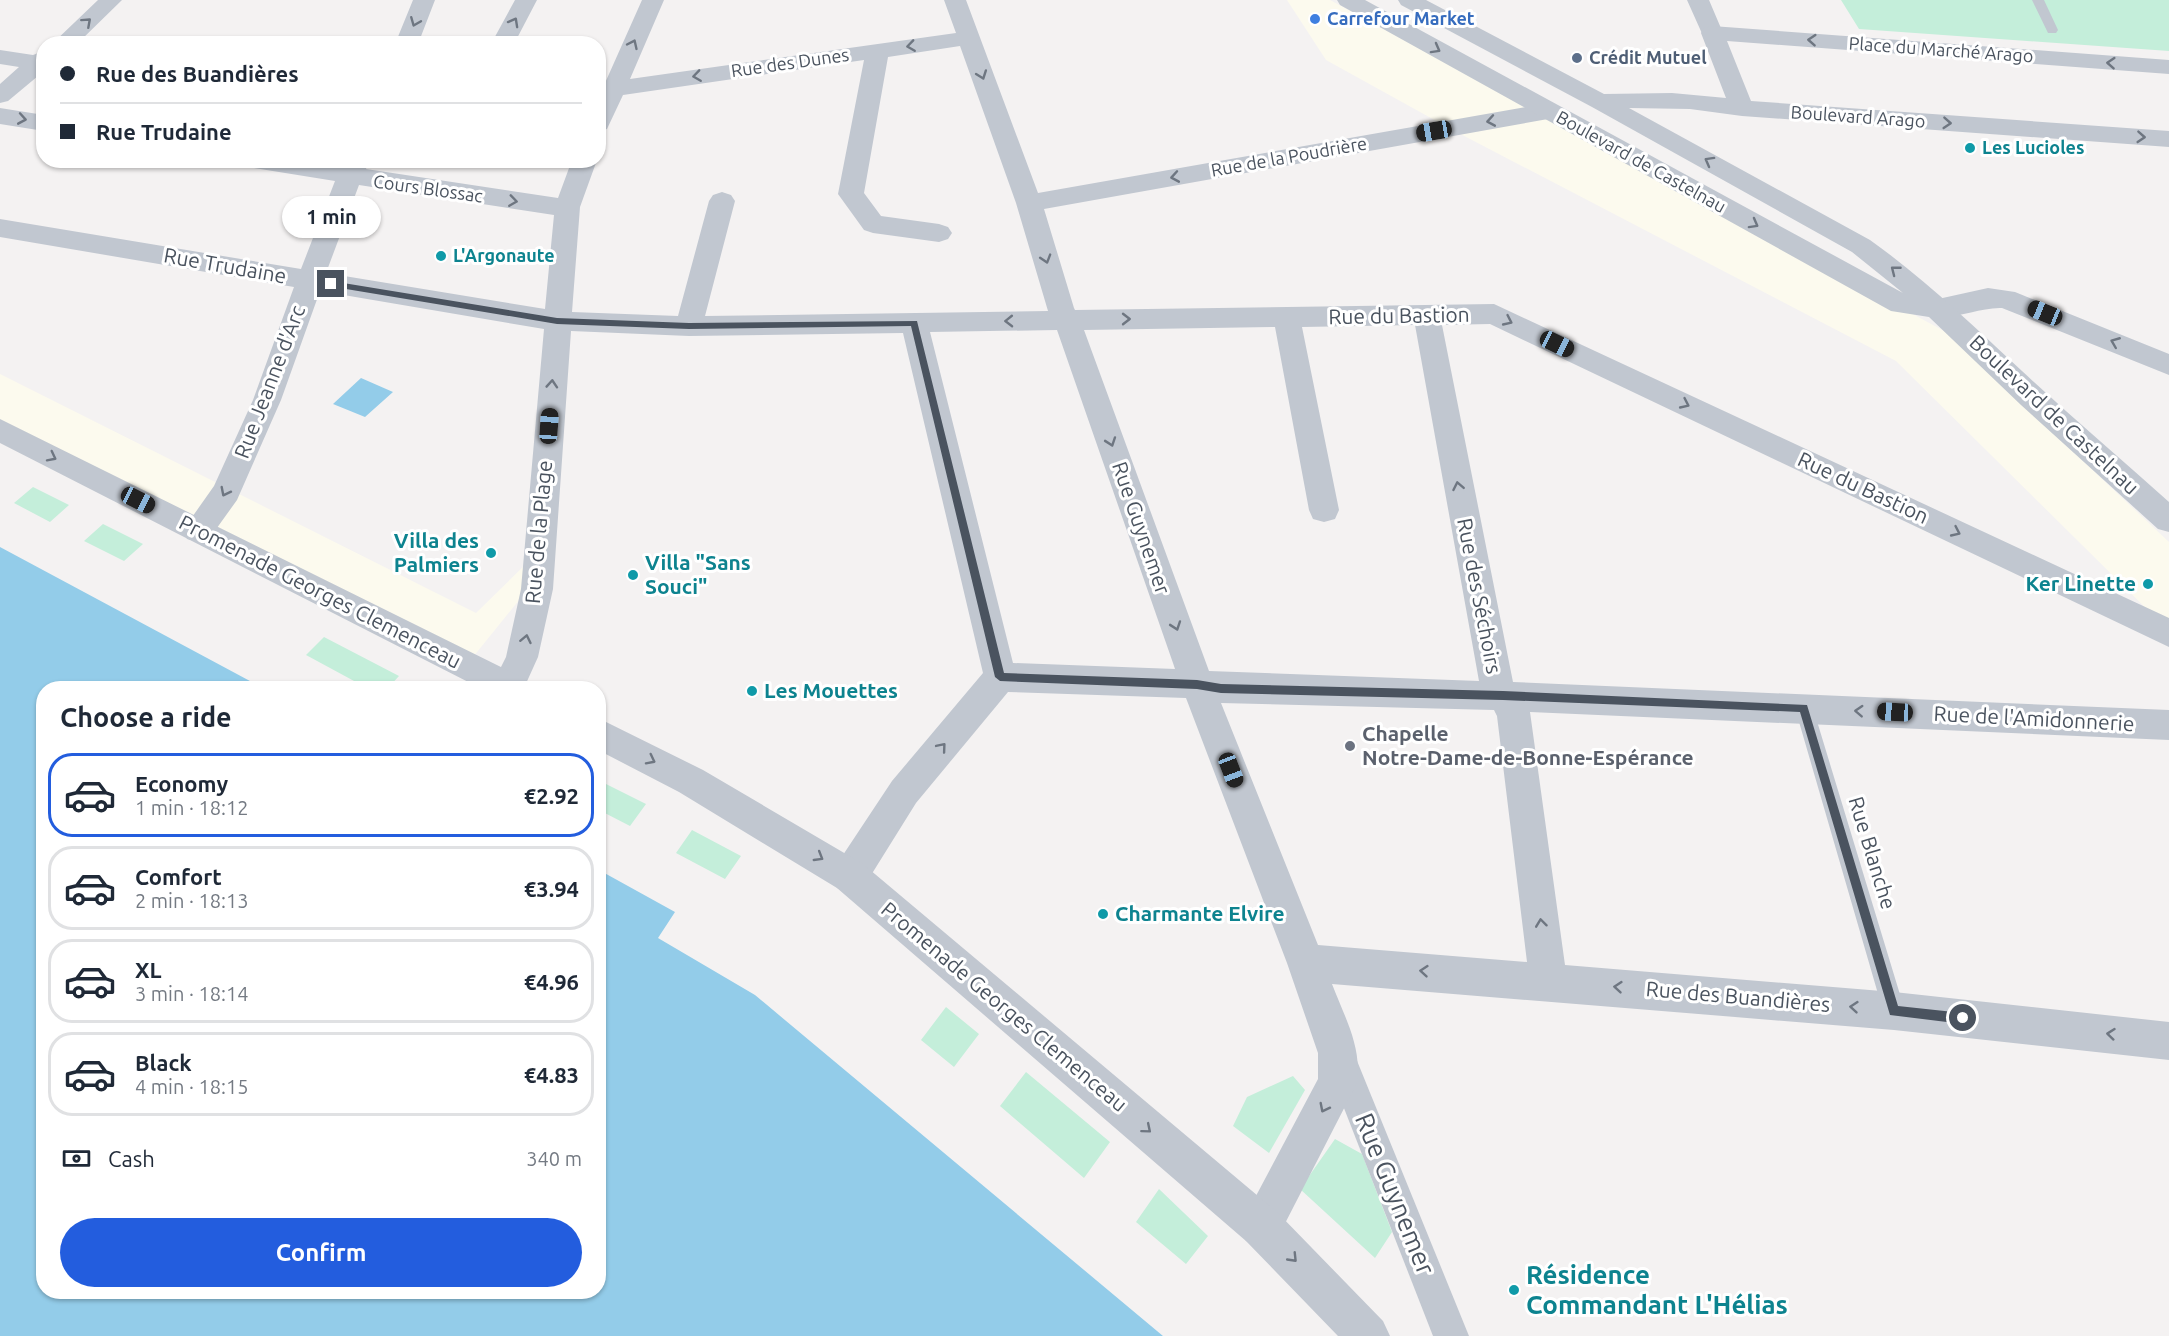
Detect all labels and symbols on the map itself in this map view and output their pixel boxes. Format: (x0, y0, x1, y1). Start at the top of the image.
place label: Carrefour Market (1327, 8, 1475, 28)
marker: Carrefour Market (1308, 12, 1322, 26)
one-way arrow (410, 15, 422, 26)
one-way arrow (80, 18, 91, 29)
one-way arrow (507, 18, 518, 28)
street label: Place du Marché Arago (1848, 33, 2034, 65)
one-way arrow (1807, 34, 1816, 47)
one-way arrow (625, 40, 637, 51)
one-way arrow (906, 40, 915, 52)
one-way arrow (1430, 42, 1441, 53)
street label: Rue des Dunes (730, 44, 850, 80)
place label: Crédit Mutuel (1589, 47, 1707, 67)
marker: Crédit Mutuel (1570, 51, 1584, 65)
one-way arrow (2106, 57, 2115, 70)
one-way arrow (975, 69, 987, 80)
one-way arrow (692, 70, 702, 82)
street label: Boulevard Arago (1790, 101, 1926, 131)
street label: Boulevard de Castelnau (1553, 106, 1730, 216)
one-way arrow (17, 113, 26, 125)
one-way arrow (1486, 114, 1496, 127)
one-way arrow (1942, 116, 1951, 129)
car (1415, 119, 1453, 143)
one-way arrow (2137, 130, 2146, 143)
street label: Rue de la Poudrière (1209, 132, 1368, 180)
place label: Les Lucioles (1982, 137, 2084, 157)
marker: Les Lucioles (1963, 141, 1977, 155)
one-way arrow (1704, 157, 1715, 168)
street label: Cours Blossac (372, 170, 484, 206)
one-way arrow (1170, 170, 1180, 183)
one-way arrow (508, 195, 517, 207)
callout: 1 min (282, 197, 380, 239)
one-way arrow (1748, 217, 1758, 228)
street label: Rue Trudaine (162, 242, 288, 288)
place label: L'Argonaute (453, 245, 555, 265)
marker: L'Argonaute (434, 249, 448, 263)
one-way arrow (1039, 253, 1051, 264)
one-way arrow (1890, 267, 1901, 278)
route end (317, 270, 344, 297)
car (2025, 298, 2065, 328)
street label: Rue Jeanne d'Arc (229, 302, 309, 462)
street label: Rue du Bastion (1328, 302, 1470, 328)
one-way arrow (1121, 313, 1130, 325)
one-way arrow (1502, 313, 1513, 325)
one-way arrow (1005, 315, 1014, 327)
car (1537, 328, 1577, 360)
street label: Boulevard de Castelnau (1965, 330, 2144, 499)
one-way arrow (2110, 337, 2121, 349)
one-way arrow (545, 379, 558, 388)
one-way arrow (1678, 397, 1689, 409)
car (539, 407, 559, 445)
one-way arrow (1103, 437, 1116, 447)
street label: Rue du Bastion (1794, 446, 1933, 528)
one-way arrow (46, 449, 57, 461)
street label: Rue Guynemer (1108, 458, 1176, 597)
street label: Rue de la Plage (520, 459, 556, 605)
one-way arrow (1452, 481, 1465, 491)
car (118, 484, 158, 516)
one-way arrow (221, 486, 233, 497)
street label: Promenade Georges Clemenceau (176, 509, 465, 673)
street label: Rue des Séchoirs (1453, 516, 1507, 676)
one-way arrow (1949, 525, 1960, 537)
place label: Villa des Palmiers (394, 528, 479, 576)
marker: Villa des Palmiers (484, 546, 498, 560)
place label: Villa "Sans Souci" (645, 550, 751, 598)
marker: Villa "Sans Souci" (626, 568, 640, 582)
place label: Ker Linette (2025, 571, 2136, 595)
marker: Ker Linette (2141, 577, 2155, 591)
one-way arrow (1168, 620, 1181, 631)
one-way arrow (519, 634, 532, 644)
place label: Les Mouettes (764, 678, 898, 702)
marker: Les Mouettes (745, 684, 759, 698)
street label: Rue de l'Amidonnerie (1933, 701, 2135, 735)
car (1877, 702, 1913, 722)
one-way arrow (1854, 704, 1863, 717)
place label: Chapelle Notre-Dame-de-Bonne-Espérance (1362, 721, 1694, 769)
marker: Chapelle Notre-Dame-de-Bonne-Espérance (1343, 739, 1357, 753)
one-way arrow (934, 743, 945, 754)
car (1216, 750, 1246, 790)
one-way arrow (644, 753, 655, 764)
street label: Rue Blanche (1844, 793, 1901, 912)
one-way arrow (813, 850, 823, 862)
street label: Promenade Georges Clemenceau (877, 896, 1132, 1116)
place label: Charmante Elvire (1115, 901, 1285, 925)
marker: Charmante Elvire (1096, 907, 1110, 921)
one-way arrow (1535, 918, 1547, 927)
one-way arrow (1419, 965, 1428, 978)
street label: Rue des Buandières (1645, 976, 1831, 1016)
one-way arrow (1614, 981, 1623, 994)
one-way arrow (1850, 1001, 1859, 1014)
route start (1949, 1004, 1976, 1031)
one-way arrow (2106, 1028, 2115, 1041)
one-way arrow (1320, 1102, 1331, 1112)
street label: Rue Guynemer (1350, 1109, 1441, 1279)
one-way arrow (1140, 1121, 1151, 1132)
one-way arrow (1285, 1251, 1296, 1262)
place label: Résidence Commandant L'Hélias (1526, 1260, 1788, 1319)
marker: Résidence Commandant L'Hélias (1507, 1283, 1521, 1297)

